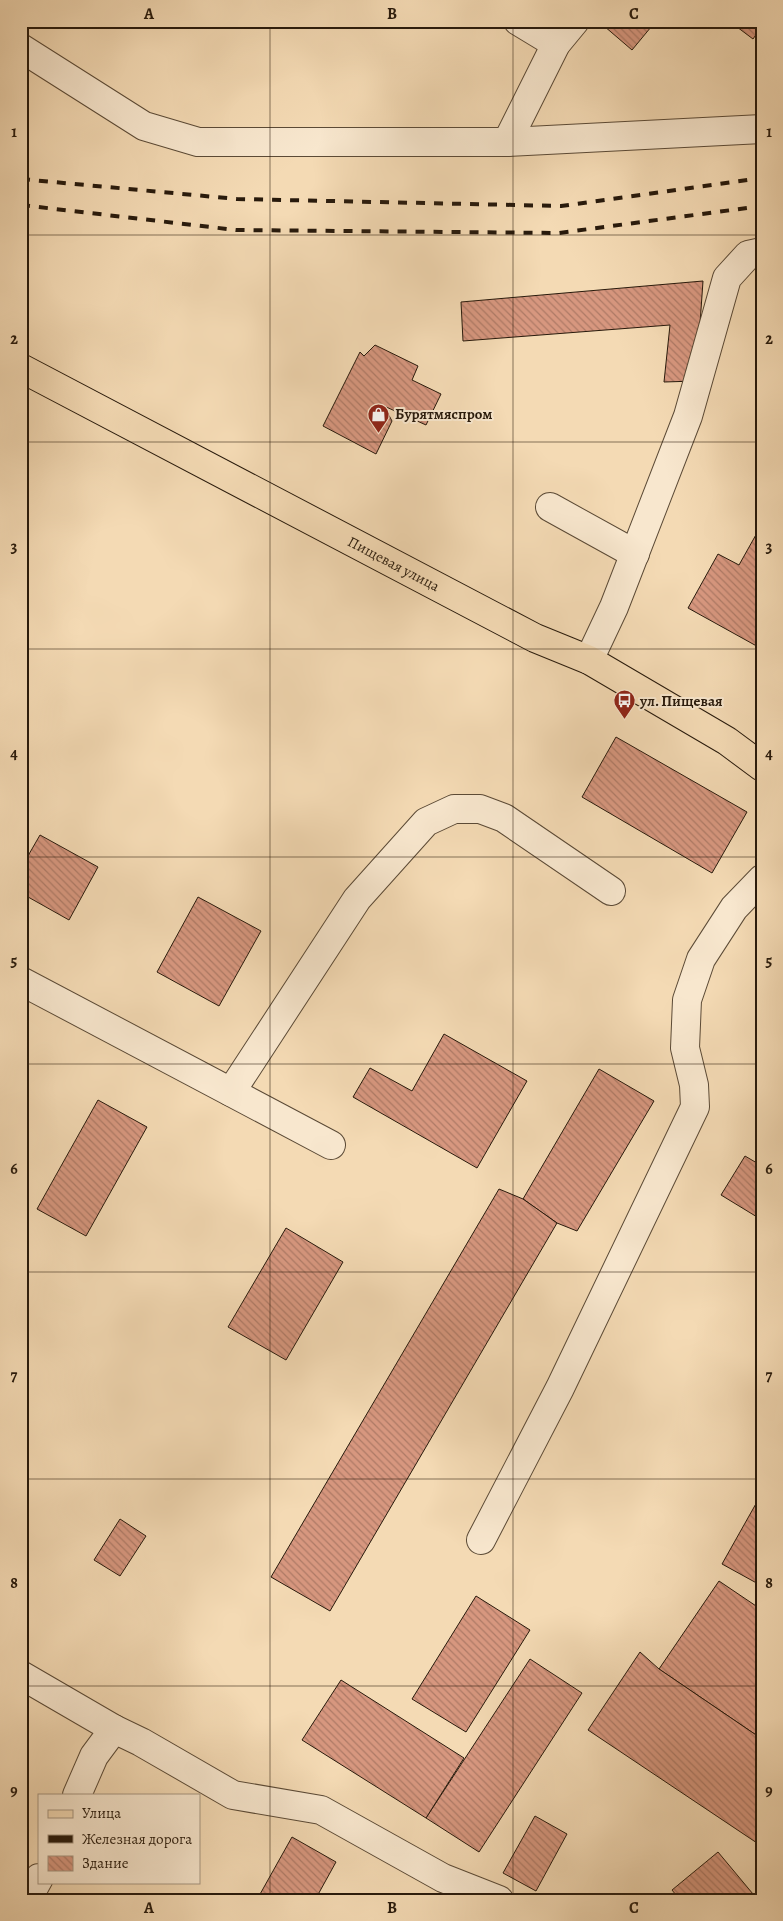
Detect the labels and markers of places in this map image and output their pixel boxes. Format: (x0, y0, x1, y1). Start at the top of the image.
shop icon: Бурятмяспром (367, 402, 391, 433)
place label: Бурятмяспром (395, 404, 492, 424)
bus stop icon: ул. Пищевая (612, 689, 636, 720)
place label: ул. Пищевая (639, 691, 723, 711)

